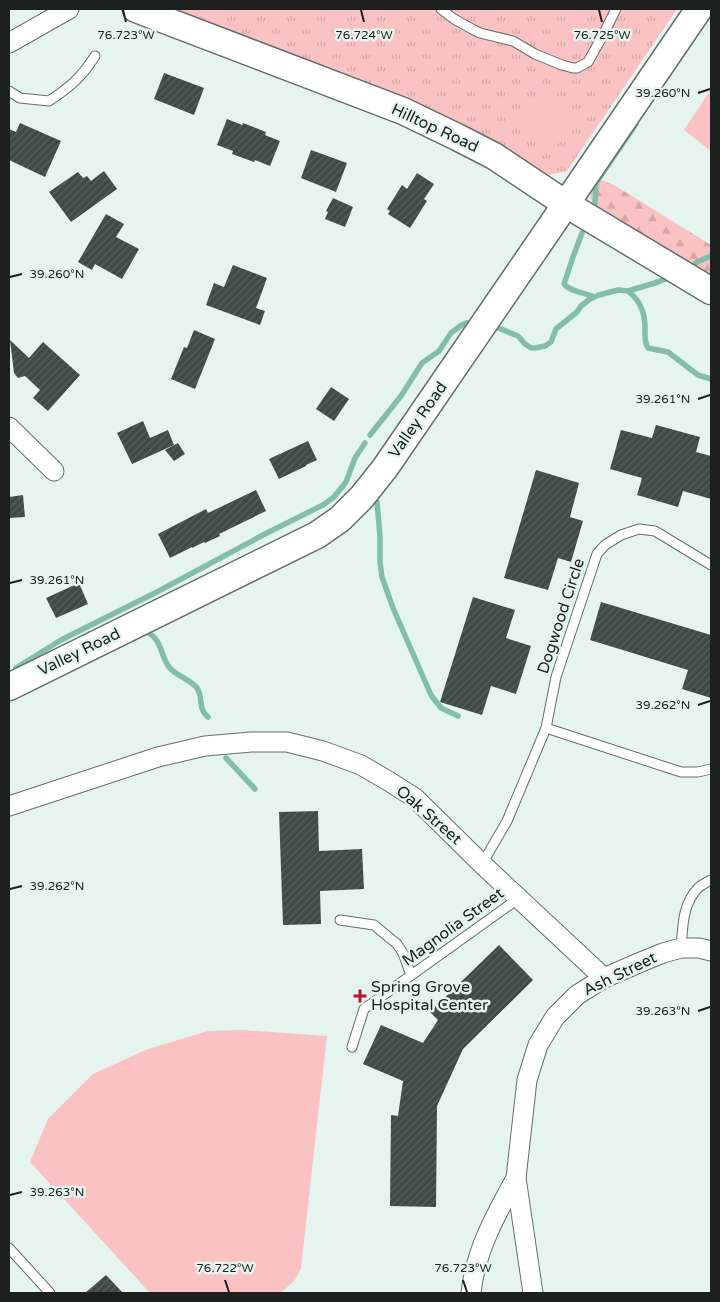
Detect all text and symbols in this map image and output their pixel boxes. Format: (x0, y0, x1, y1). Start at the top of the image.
text: 76.723°W (97, 28, 155, 42)
text: 76.724°W (335, 28, 393, 42)
text: 76.725°W (573, 28, 631, 42)
text: 39.260°N (636, 86, 690, 100)
street label: Hilltop Road (388, 99, 482, 157)
text: 39.260°N (30, 267, 84, 281)
street label: Valley Road (384, 378, 452, 462)
text: 39.261°N (636, 392, 690, 406)
street label: Dogwood Circle (533, 556, 589, 676)
text: 39.261°N (30, 573, 84, 587)
street label: Valley Road (35, 623, 123, 681)
text: 39.262°N (636, 698, 690, 712)
street label: Oak Street (392, 781, 466, 849)
text: 39.262°N (30, 879, 84, 893)
street label: Magnolia Street (398, 883, 508, 971)
street label: Ash Street (580, 948, 660, 1000)
place label: Spring Grove Hospital Center (371, 977, 489, 1015)
marker: Spring Grove Hospital Center (353, 989, 367, 1003)
text: 39.263°N (636, 1004, 690, 1018)
text: 39.263°N (30, 1185, 84, 1199)
text: 76.722°W (196, 1261, 254, 1275)
text: 76.723°W (434, 1261, 492, 1275)

